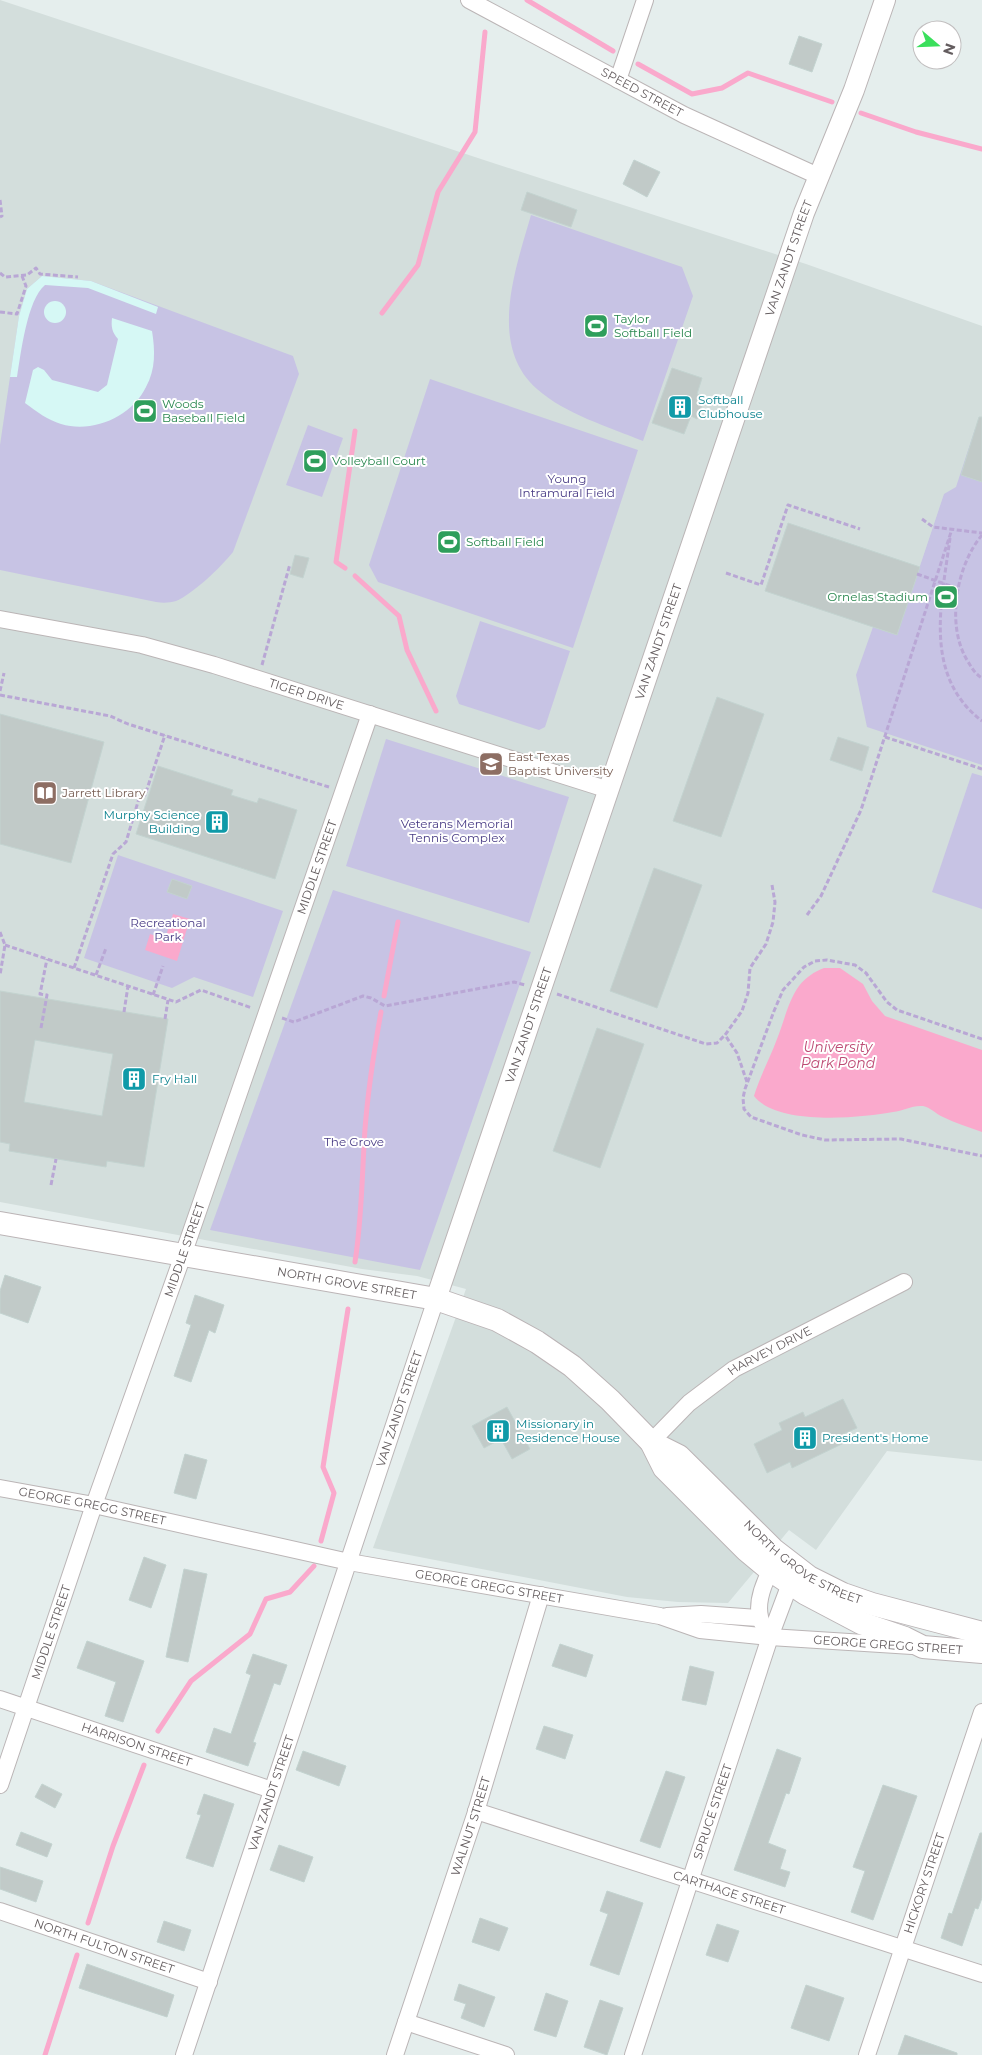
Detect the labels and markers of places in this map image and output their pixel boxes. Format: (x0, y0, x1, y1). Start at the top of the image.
place label: Taylor Softball Field (614, 311, 692, 340)
sports icon: Taylor Softball Field (583, 313, 609, 339)
place label: Softball Clubhouse (698, 392, 763, 421)
building icon: Softball Clubhouse (667, 394, 693, 420)
place label: Woods Baseball Field (162, 396, 245, 425)
sports icon: Woods Baseball Field (132, 398, 158, 424)
sports icon: Volleyball Court (302, 448, 328, 474)
place label: Volleyball Court (332, 453, 426, 468)
sports icon: Softball Field (436, 529, 462, 555)
place label: Softball Field (466, 534, 544, 549)
sports icon: Ornelas Stadium (933, 584, 959, 610)
place label: Ornelas Stadium (827, 589, 928, 604)
place label: East Texas Baptist University (508, 749, 614, 778)
school or university icon: East Texas Baptist University (478, 751, 504, 777)
library icon: Jarrett Library (32, 780, 58, 806)
place label: Jarrett Library (61, 785, 146, 800)
place label: Murphy Science Building (104, 807, 200, 836)
building icon: Murphy Science Building (204, 809, 230, 835)
building icon: Fry Hall (121, 1066, 147, 1092)
place label: Fry Hall (152, 1071, 197, 1086)
place label: Missionary in Residence House (516, 1416, 620, 1445)
building icon: Missionary in Residence House (485, 1418, 511, 1444)
building icon: President's Home (792, 1425, 818, 1451)
place label: President's Home (822, 1430, 928, 1445)

